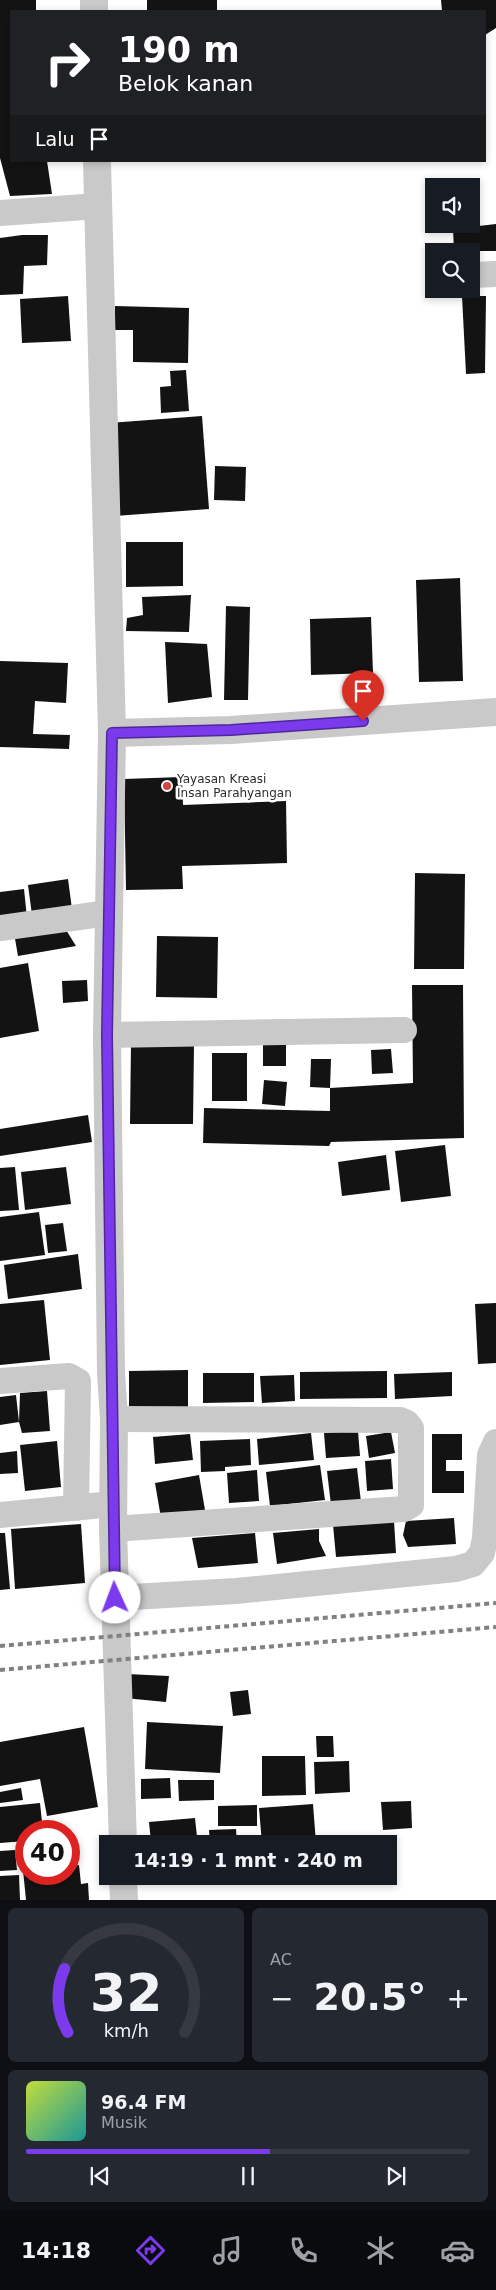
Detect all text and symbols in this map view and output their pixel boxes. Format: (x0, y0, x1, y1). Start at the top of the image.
icon: right (35, 30, 100, 95)
text: 190 m (118, 30, 240, 70)
text: Belok kanan (118, 71, 253, 96)
icon: arrive (85, 125, 113, 153)
text: Lalu (35, 128, 75, 150)
map controls (425, 178, 480, 298)
button: sound (425, 178, 480, 233)
button: search (425, 243, 480, 298)
pin (342, 670, 384, 721)
icon: arrive (349, 677, 377, 705)
place label: Yayasan Kreasi Insan Parahyangan (176, 772, 292, 800)
marker: Yayasan Kreasi Insan Parahyangan (161, 780, 173, 792)
position arrow (88, 1571, 140, 1623)
speed limit sign: 40 (15, 1820, 80, 1885)
text: 14:19 · 1 mnt · 240 m (133, 1849, 363, 1871)
text: AC (270, 1950, 292, 1969)
text: 32 (90, 1963, 162, 2023)
text: 20.5° (314, 1975, 426, 2019)
text: − (270, 1982, 293, 2015)
text: + (447, 1982, 470, 2015)
text: km/h (103, 2020, 149, 2041)
text: 96.4 FM (101, 2091, 186, 2113)
text: Musik (101, 2113, 147, 2132)
icon: previous (86, 2162, 114, 2190)
icon: pause (234, 2162, 262, 2190)
icon: next (382, 2162, 410, 2190)
icon: directions (133, 2233, 168, 2268)
icon: music (210, 2233, 245, 2268)
icon: phone (286, 2233, 321, 2268)
icon: climate (363, 2233, 398, 2268)
icon: car (440, 2233, 475, 2268)
text: 14:18 (21, 2238, 91, 2263)

